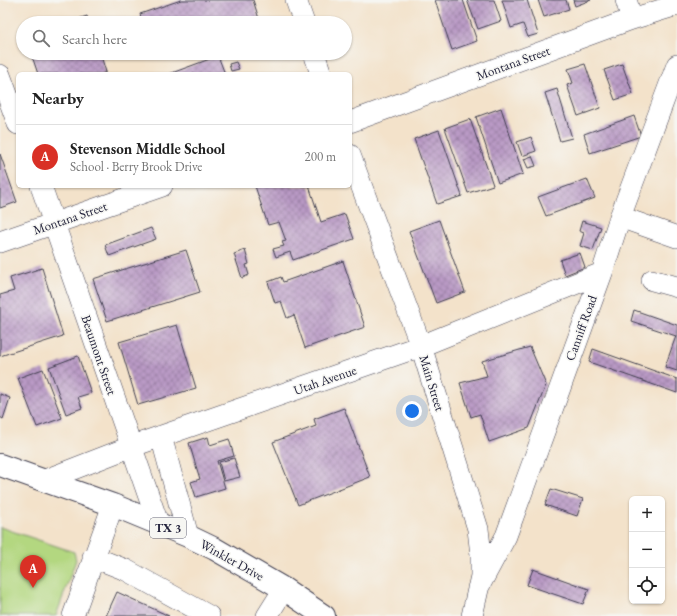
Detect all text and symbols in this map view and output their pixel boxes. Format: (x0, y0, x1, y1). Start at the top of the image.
search box (16, 16, 352, 60)
icon: search (30, 27, 52, 49)
text: Search here (62, 29, 127, 48)
street label: Montana Street (474, 42, 552, 84)
text: Nearby (32, 87, 84, 109)
text: Stevenson Middle School (70, 139, 225, 158)
text: A (40, 148, 50, 165)
text: 200 m (305, 148, 336, 165)
text: School · Berry Brook Drive (70, 158, 202, 175)
street label: Montana Street (31, 197, 109, 239)
street label: Canniff Road (561, 292, 601, 363)
street label: Beaumont Street (77, 313, 121, 397)
street label: Main Street (415, 353, 449, 413)
street label: Utah Avenue (291, 361, 359, 399)
your location (402, 401, 422, 421)
map controls (629, 496, 665, 604)
button: + (629, 496, 665, 532)
road number: TX 3 (150, 518, 186, 538)
button: − (629, 532, 665, 568)
street label: Winkler Drive (197, 535, 267, 585)
pin: A (20, 555, 46, 588)
button: locate (629, 568, 665, 604)

